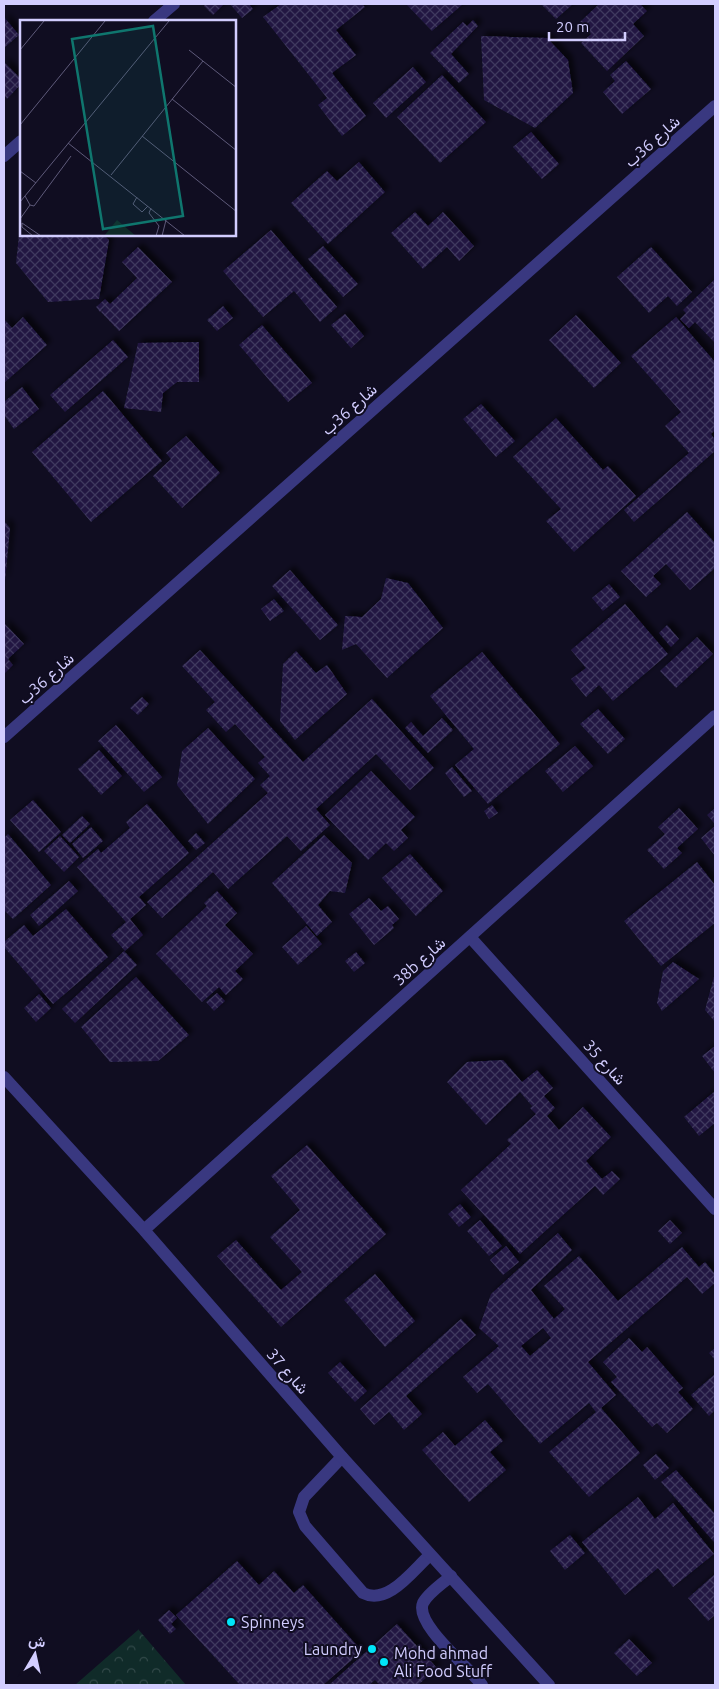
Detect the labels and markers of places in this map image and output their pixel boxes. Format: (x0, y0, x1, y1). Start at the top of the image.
place label: Spinneys (241, 1613, 304, 1631)
marker: Spinneys (225, 1616, 237, 1628)
place label: Laundry (304, 1640, 362, 1658)
marker: Laundry (366, 1643, 378, 1655)
place label: Mohd ahmad Ali Food Stuff (394, 1644, 493, 1680)
marker: Mohd ahmad Ali Food Stuff (378, 1656, 390, 1668)

